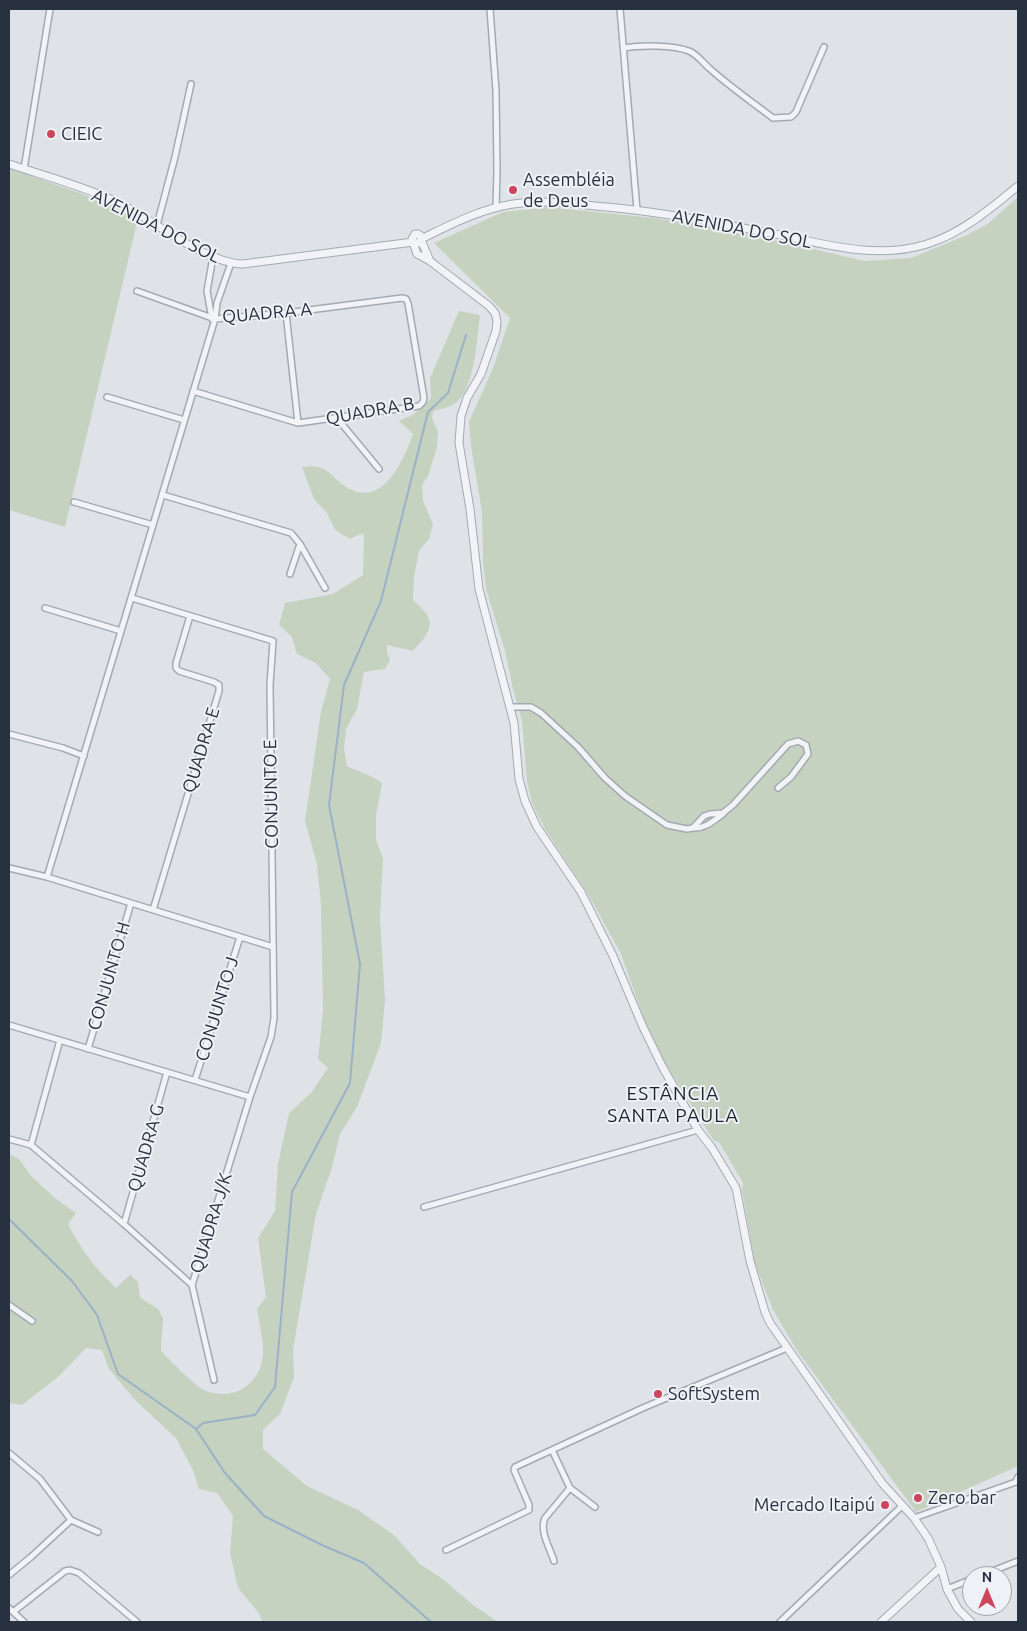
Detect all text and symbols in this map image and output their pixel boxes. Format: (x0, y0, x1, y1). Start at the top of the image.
place label: CIEIC (61, 123, 102, 145)
marker: CIEIC (45, 128, 57, 140)
place label: Assembléia de Deus (523, 169, 615, 212)
street label: AVENIDA DO SOL (88, 184, 224, 268)
marker: Assembléia de Deus (507, 184, 519, 196)
street label: AVENIDA DO SOL (671, 205, 813, 253)
street label: QUADRA A (221, 298, 313, 328)
street label: QUADRA B (324, 393, 416, 429)
street label: QUADRA E (178, 705, 224, 795)
street label: CONJUNTO E (259, 739, 283, 849)
street label: CONJUNTO H (83, 919, 135, 1033)
street label: CONJUNTO J (191, 954, 243, 1064)
district label: ESTÂNCIA SANTA PAULA (606, 1083, 740, 1127)
street label: QUADRA G (123, 1102, 169, 1194)
street label: QUADRA J/K (185, 1170, 237, 1276)
place label: SoftSystem (668, 1383, 760, 1405)
marker: SoftSystem (652, 1388, 664, 1400)
place label: Zero bar (928, 1487, 996, 1509)
marker: Zero bar (912, 1492, 924, 1504)
place label: Mercado Itaipú (754, 1494, 875, 1516)
marker: Mercado Itaipú (879, 1499, 891, 1511)
north arrow (962, 1566, 1012, 1616)
text: N (982, 1569, 992, 1585)

